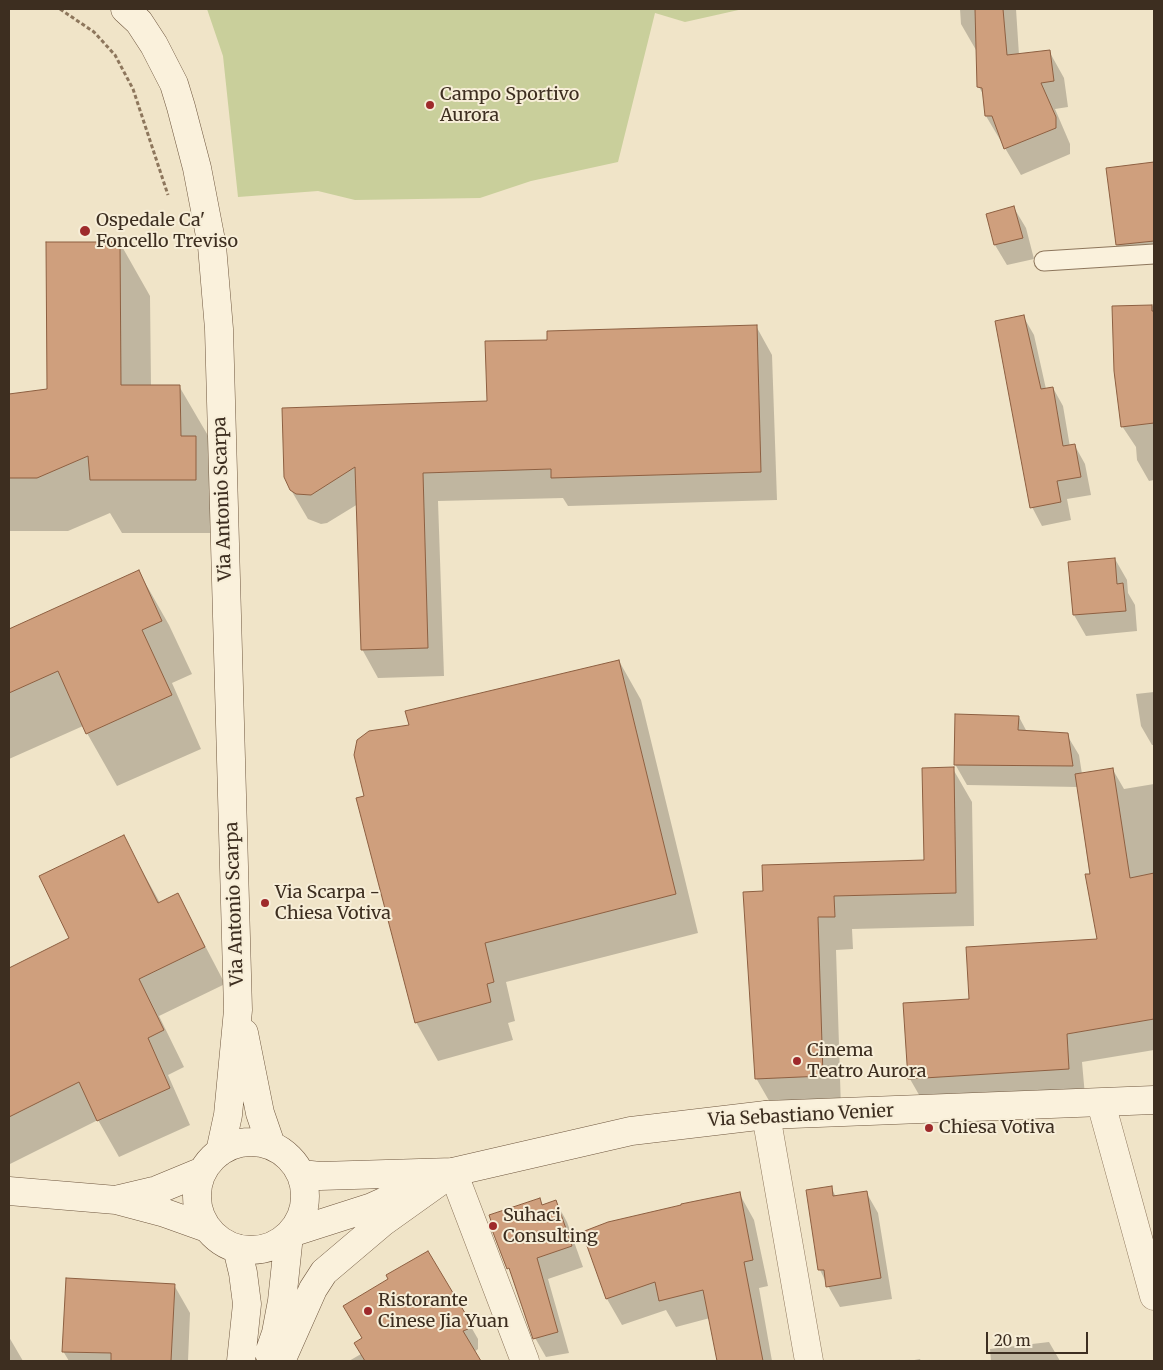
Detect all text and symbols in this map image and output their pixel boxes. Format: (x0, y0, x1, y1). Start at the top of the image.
place label: Campo Sportivo Aurora (440, 84, 579, 126)
marker: Campo Sportivo Aurora (424, 99, 436, 111)
place label: Ospedale Ca' Foncello Treviso (96, 210, 238, 252)
marker: Ospedale Ca' Foncello Treviso (78, 224, 92, 238)
street label: Via Antonio Scarpa (209, 417, 237, 581)
street label: Via Antonio Scarpa (221, 822, 249, 986)
place label: Via Scarpa - Chiesa Votiva (275, 882, 391, 924)
marker: Via Scarpa - Chiesa Votiva (259, 897, 271, 909)
place label: Cinema Teatro Aurora (807, 1040, 926, 1082)
marker: Cinema Teatro Aurora (791, 1055, 803, 1067)
street label: Via Sebastiano Venier (707, 1100, 895, 1132)
place label: Chiesa Votiva (939, 1117, 1055, 1139)
marker: Chiesa Votiva (923, 1122, 935, 1134)
place label: Suhaci Consulting (503, 1205, 598, 1248)
marker: Suhaci Consulting (487, 1220, 499, 1232)
place label: Ristorante Cinese Jia Yuan (378, 1290, 509, 1332)
marker: Ristorante Cinese Jia Yuan (362, 1305, 374, 1317)
scale bar (988, 1322, 1090, 1354)
text: 20 m (994, 1331, 1031, 1350)

